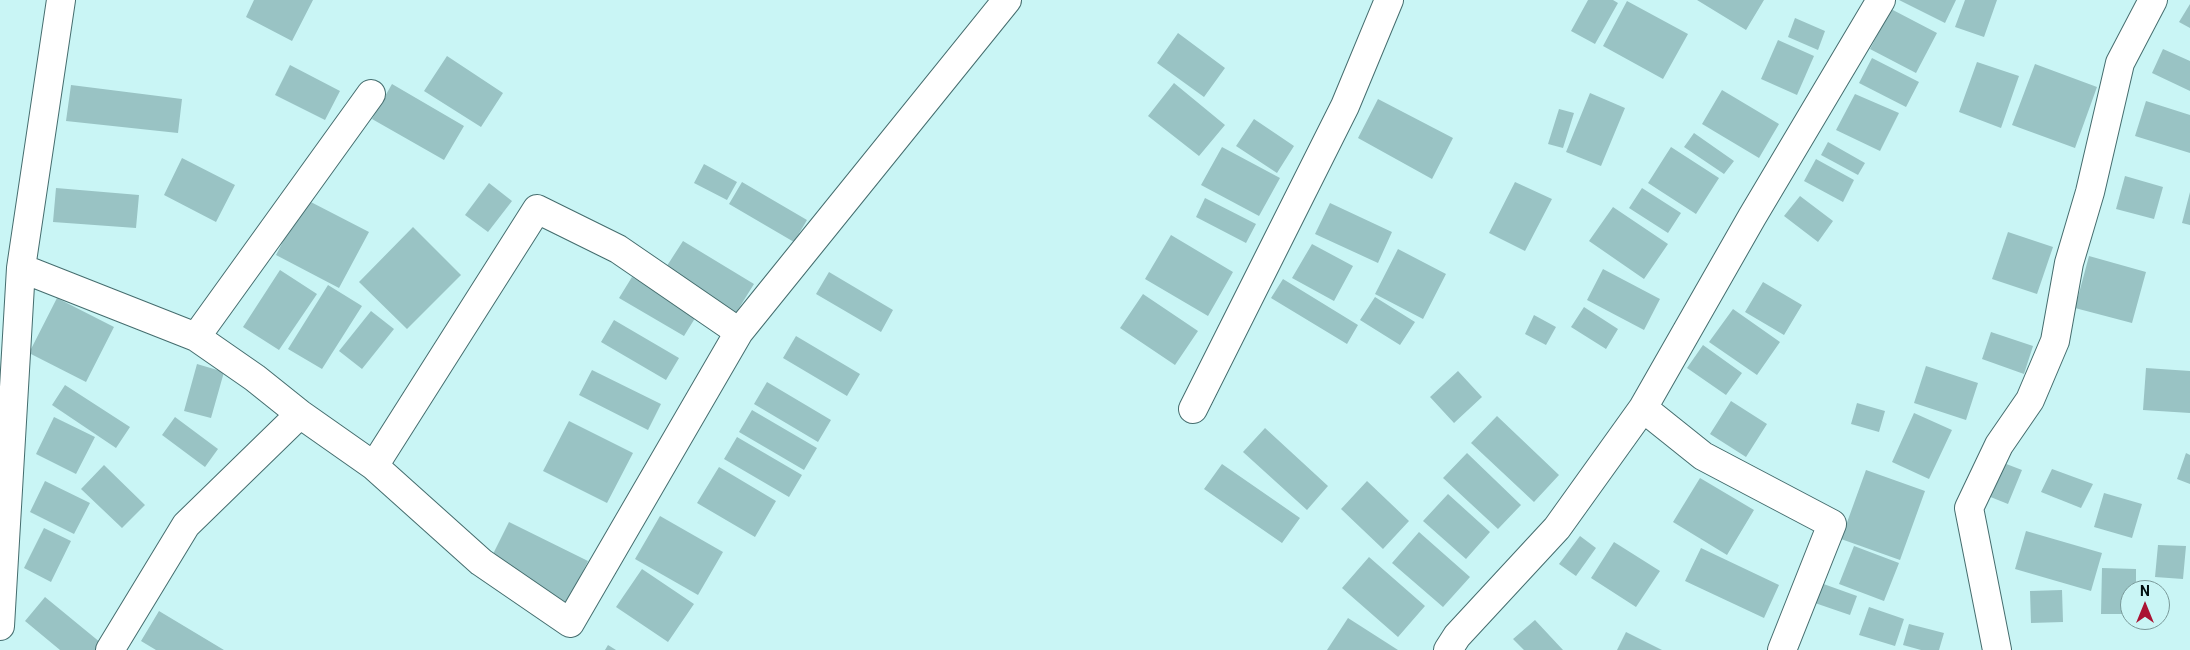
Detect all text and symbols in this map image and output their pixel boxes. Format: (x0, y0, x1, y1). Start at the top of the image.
north arrow (2120, 580, 2170, 630)
text: N (2140, 583, 2150, 599)

